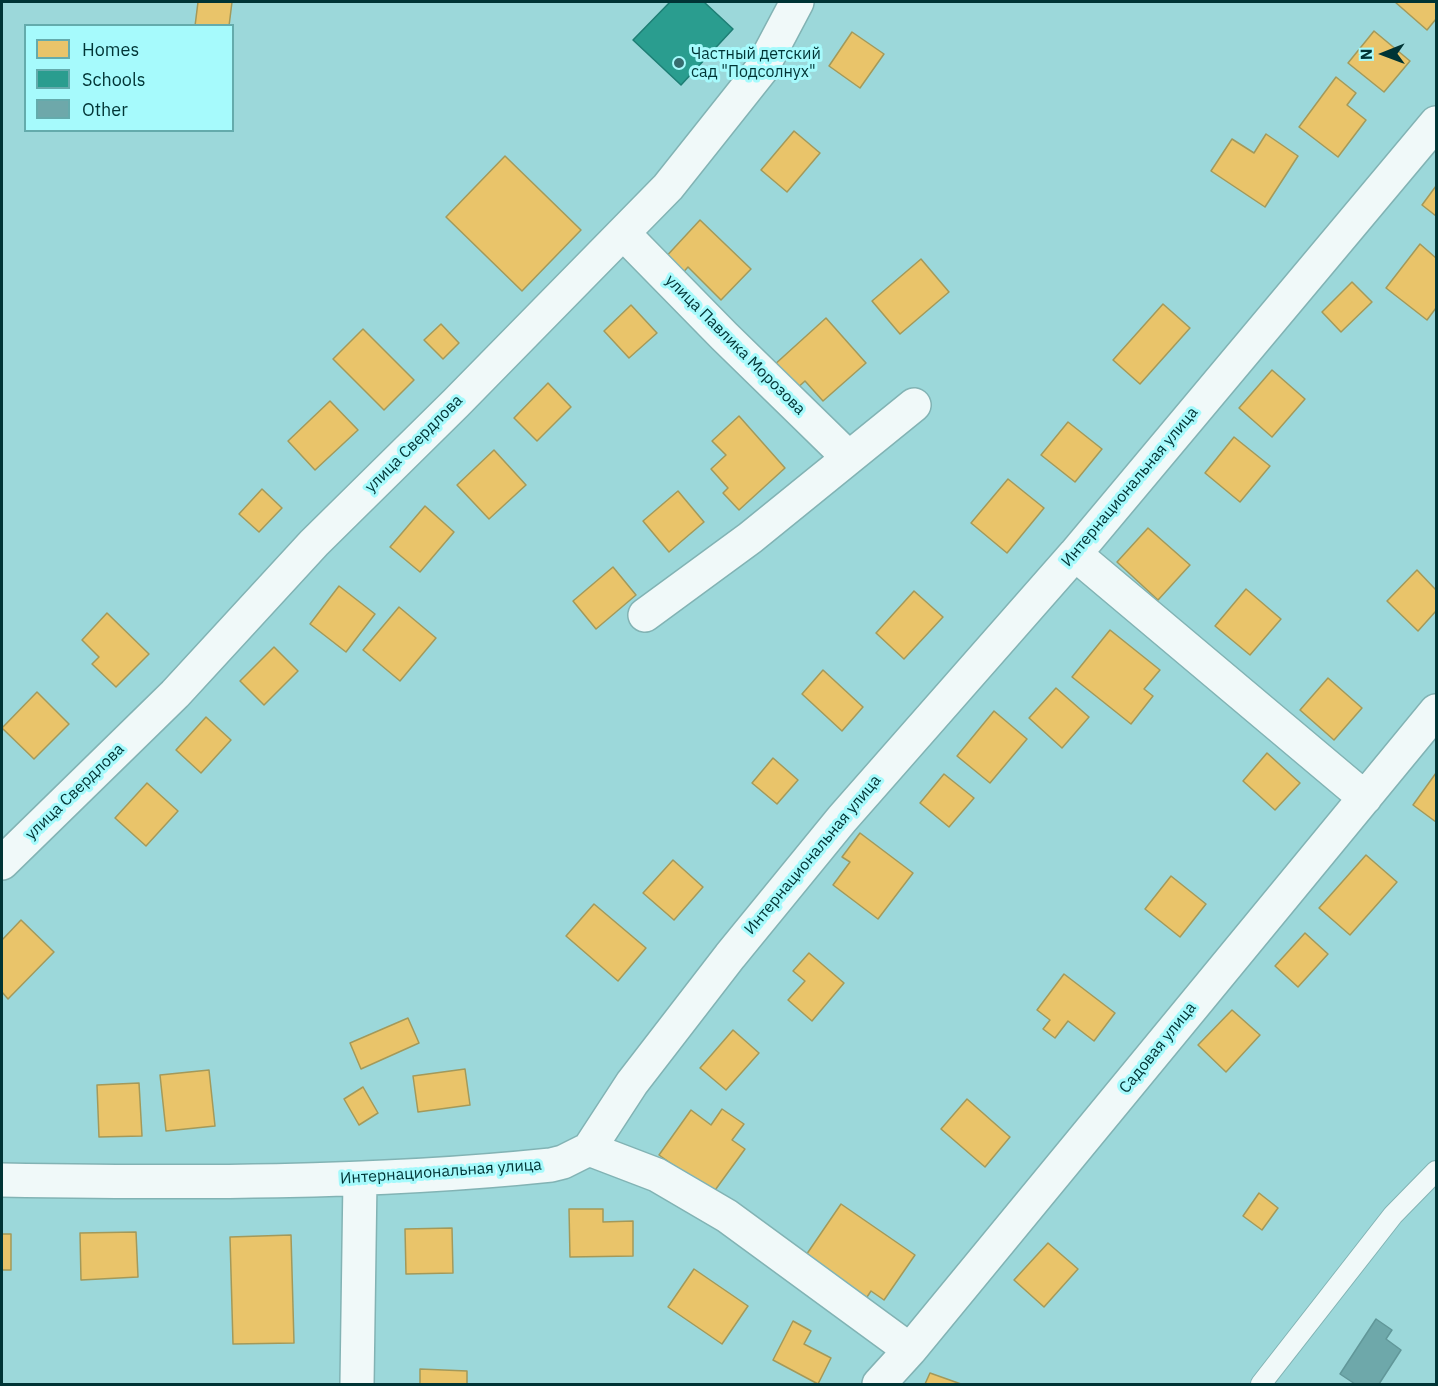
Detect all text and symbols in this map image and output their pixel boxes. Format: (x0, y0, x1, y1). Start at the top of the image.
legend (24, 24, 234, 132)
north arrow (1354, 24, 1414, 84)
text: Homes (82, 38, 139, 61)
place label: Частный детский сад "Подсолнух" (691, 44, 821, 82)
text: N (1356, 48, 1376, 60)
marker: Частный детский сад "Подсолнух" (672, 56, 686, 70)
text: Schools (82, 68, 146, 91)
text: Other (82, 98, 128, 121)
street label: улица Павлика Морозова (661, 271, 809, 419)
street label: улица Свердлова (361, 391, 467, 497)
street label: Интернациональная улица (1058, 403, 1202, 571)
street label: улица Свердлова (22, 740, 128, 844)
street label: Интернациональная улица (741, 771, 885, 939)
street label: Садовая улица (1115, 999, 1201, 1097)
street label: Интернациональная улица (340, 1155, 542, 1189)

